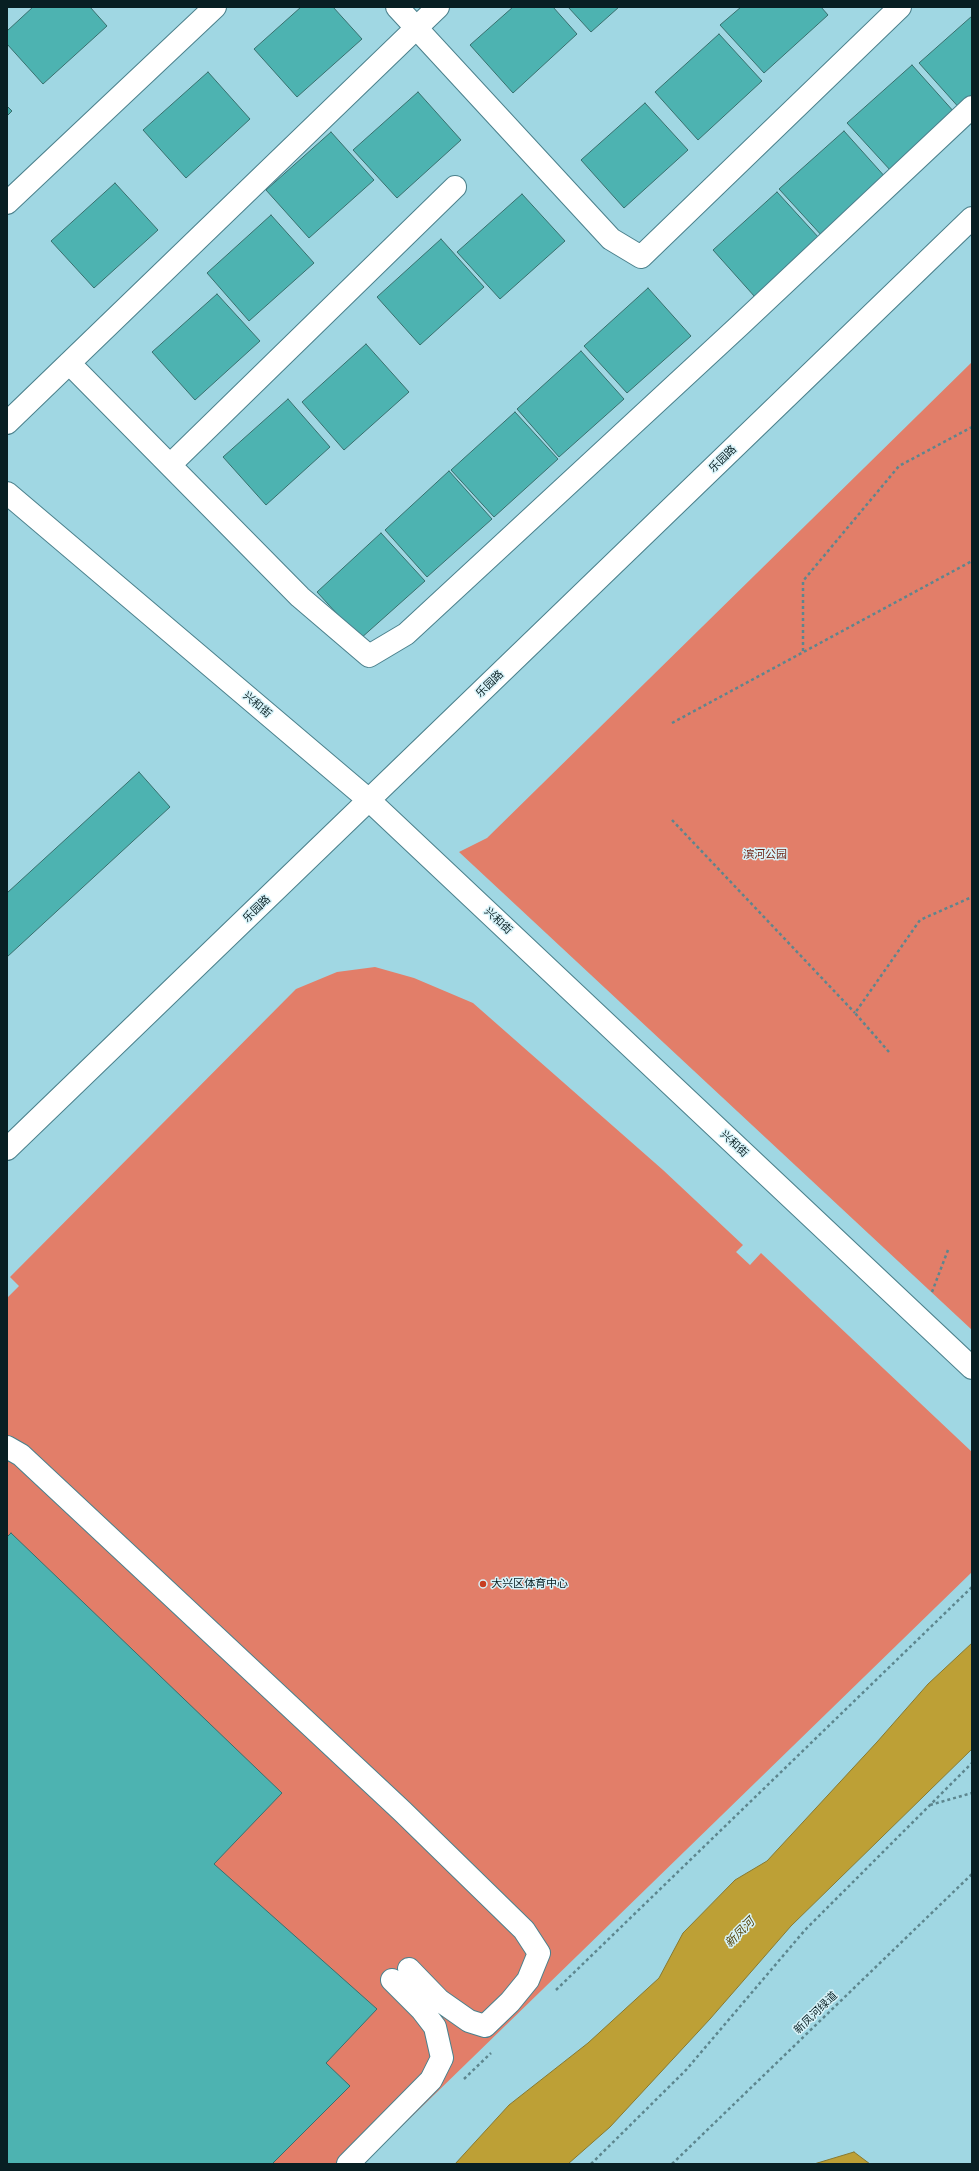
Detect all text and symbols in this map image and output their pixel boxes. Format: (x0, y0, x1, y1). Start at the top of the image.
street label: 乐园路 (707, 443, 739, 475)
street label: 乐园路 (474, 668, 506, 700)
street label: 兴和街 (240, 689, 274, 721)
park label: 滨河公园 (743, 848, 787, 862)
street label: 乐园路 (241, 893, 273, 925)
street label: 兴和街 (481, 905, 515, 937)
street label: 兴和街 (717, 1128, 751, 1160)
place label: 大兴区体育中心 (491, 1577, 568, 1591)
marker: 大兴区体育中心 (478, 1579, 488, 1589)
water label: 新凤河 (722, 1915, 758, 1951)
street label: 新凤河绿道 (792, 1989, 840, 2037)

